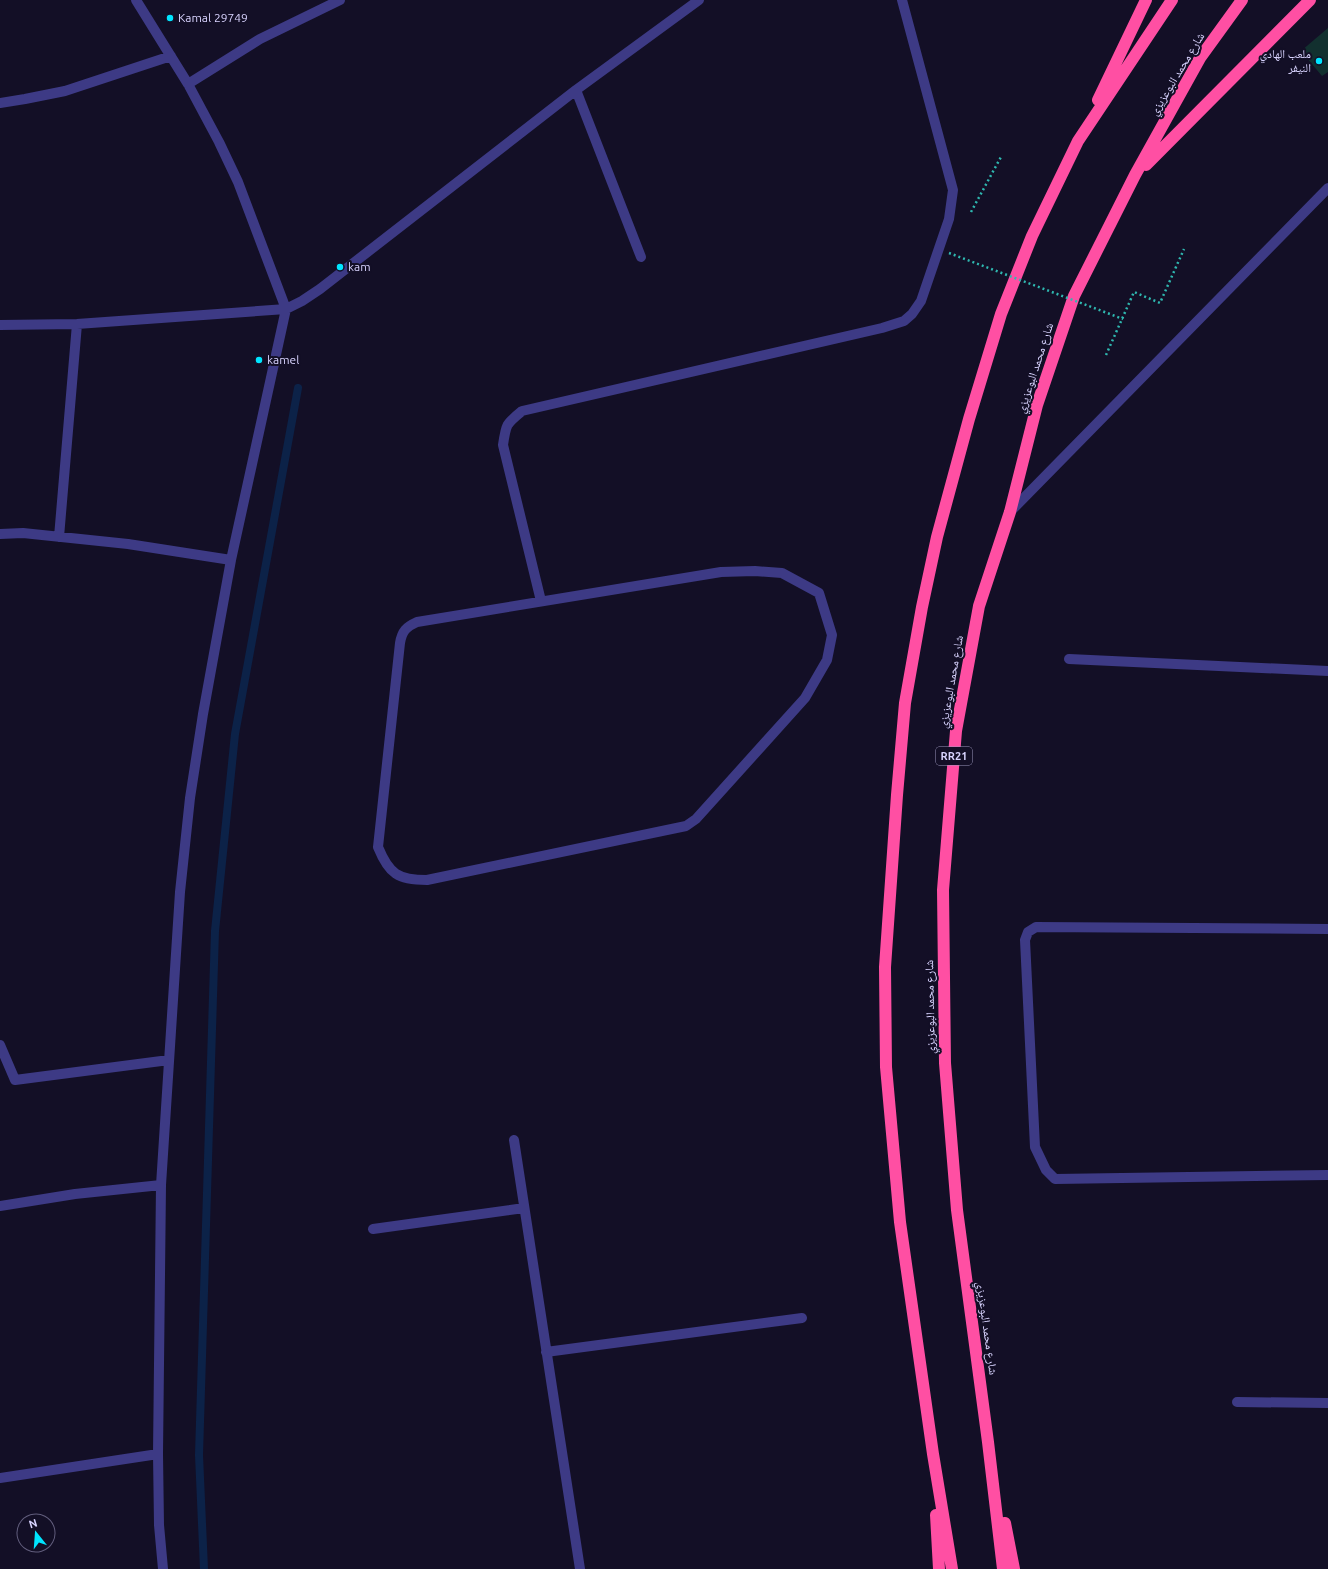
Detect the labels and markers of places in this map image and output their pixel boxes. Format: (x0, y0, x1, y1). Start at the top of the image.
place label: Kamal 29749 (178, 11, 248, 24)
marker: Kamal 29749 (165, 13, 175, 23)
place label: ملعب الهادي النيفر (1260, 47, 1311, 75)
marker: ملعب الهادي النيفر (1314, 56, 1324, 66)
place label: kam (348, 260, 371, 273)
marker: kam (335, 262, 345, 272)
place label: kamel (267, 353, 299, 366)
marker: kamel (254, 355, 264, 365)

